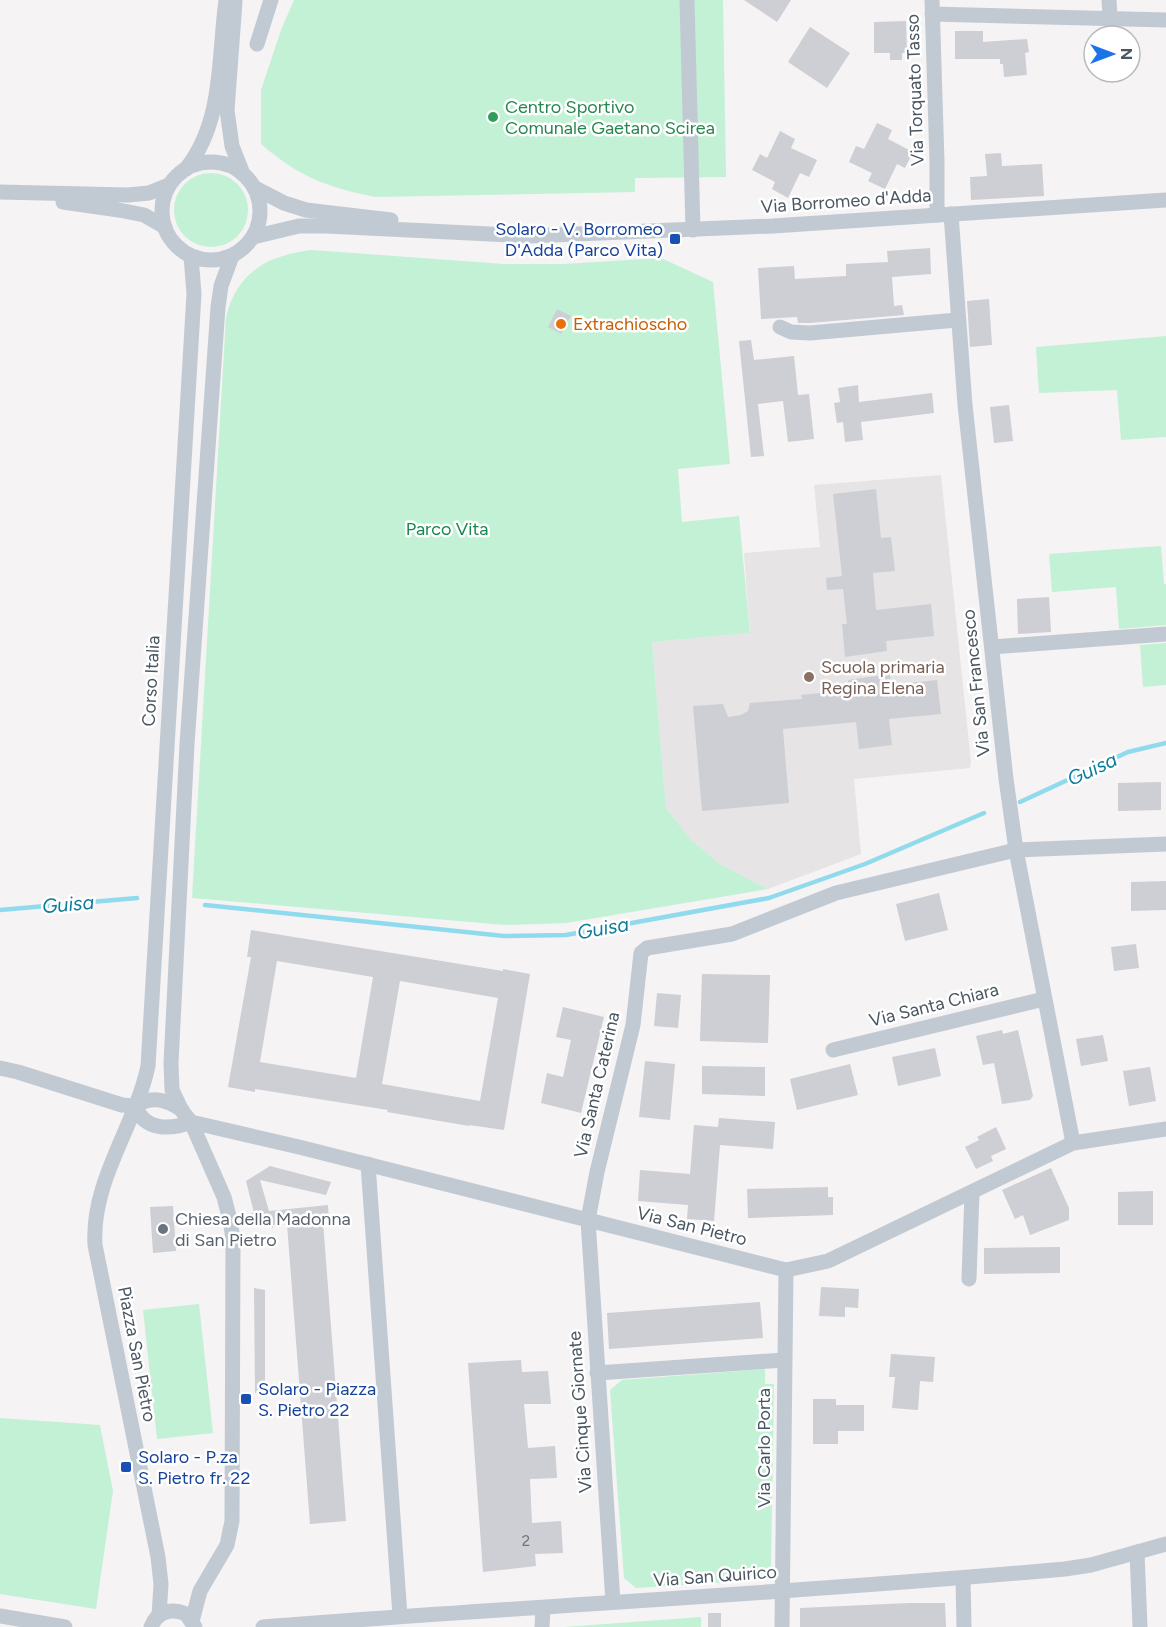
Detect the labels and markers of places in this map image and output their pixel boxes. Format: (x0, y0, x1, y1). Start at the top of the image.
place label: Centro Sportivo Comunale Gaetano Scirea (505, 96, 715, 139)
marker: Centro Sportivo Comunale Gaetano Scirea (486, 110, 500, 124)
place label: Solaro - V. Borromeo D'Adda (Parco Vita) (495, 218, 663, 261)
marker: Solaro - V. Borromeo D'Adda (Parco Vita) (668, 232, 682, 246)
place label: Extrachioscho (573, 313, 687, 335)
marker: Extrachioscho (554, 317, 568, 331)
place label: Scuola primaria Regina Elena (821, 656, 945, 699)
marker: Scuola primaria Regina Elena (802, 670, 816, 684)
place label: Chiesa della Madonna di San Pietro (175, 1208, 351, 1251)
marker: Chiesa della Madonna di San Pietro (156, 1222, 170, 1236)
place label: Solaro - Piazza S. Pietro 22 (258, 1378, 376, 1421)
marker: Solaro - Piazza S. Pietro 22 (239, 1392, 253, 1406)
place label: Solaro - P.za S. Pietro fr. 22 (138, 1446, 250, 1489)
marker: Solaro - P.za S. Pietro fr. 22 (119, 1460, 133, 1474)

